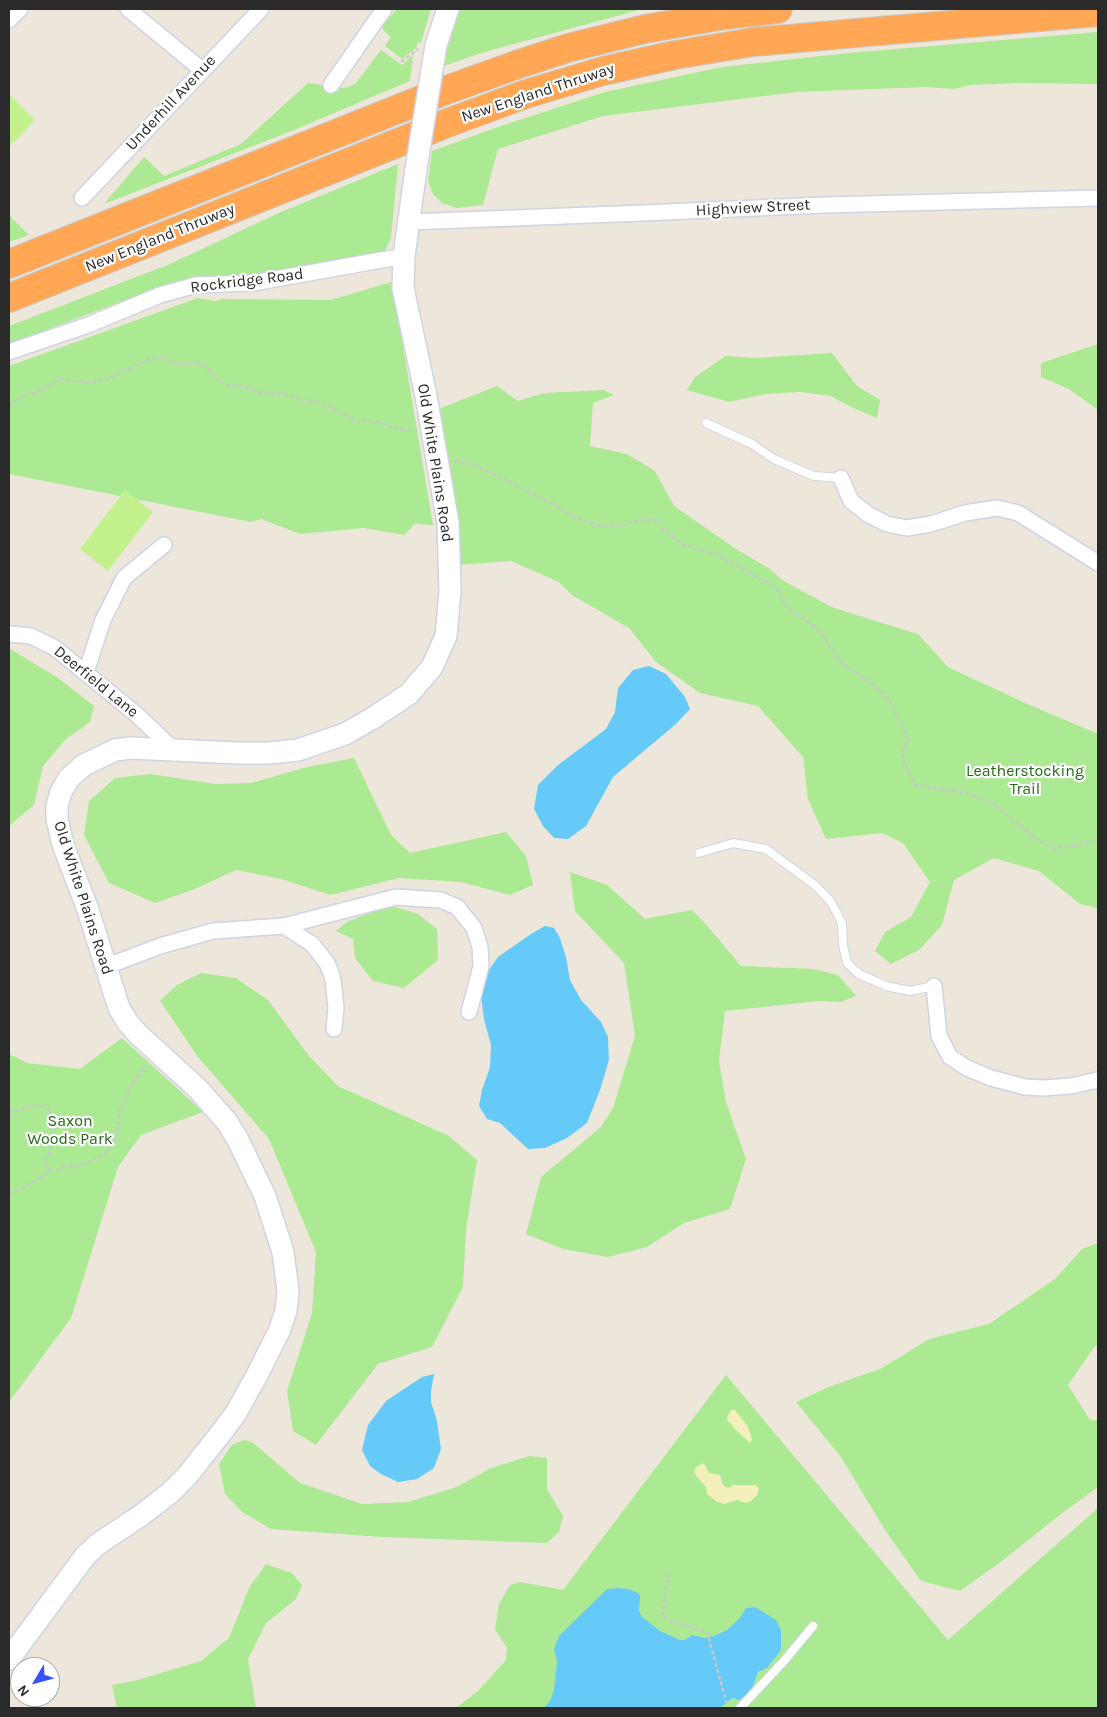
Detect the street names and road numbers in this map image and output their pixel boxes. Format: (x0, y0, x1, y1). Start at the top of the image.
street label: Underhill Avenue (122, 51, 220, 155)
street label: New England Thruway (459, 59, 617, 127)
street label: Highview Street (695, 195, 811, 221)
street label: New England Thruway (82, 199, 238, 277)
street label: Rockridge Road (189, 265, 305, 297)
street label: Old White Plains Road (413, 382, 457, 544)
street label: Deerfield Lane (50, 642, 142, 722)
street label: Old White Plains Road (49, 819, 117, 977)

